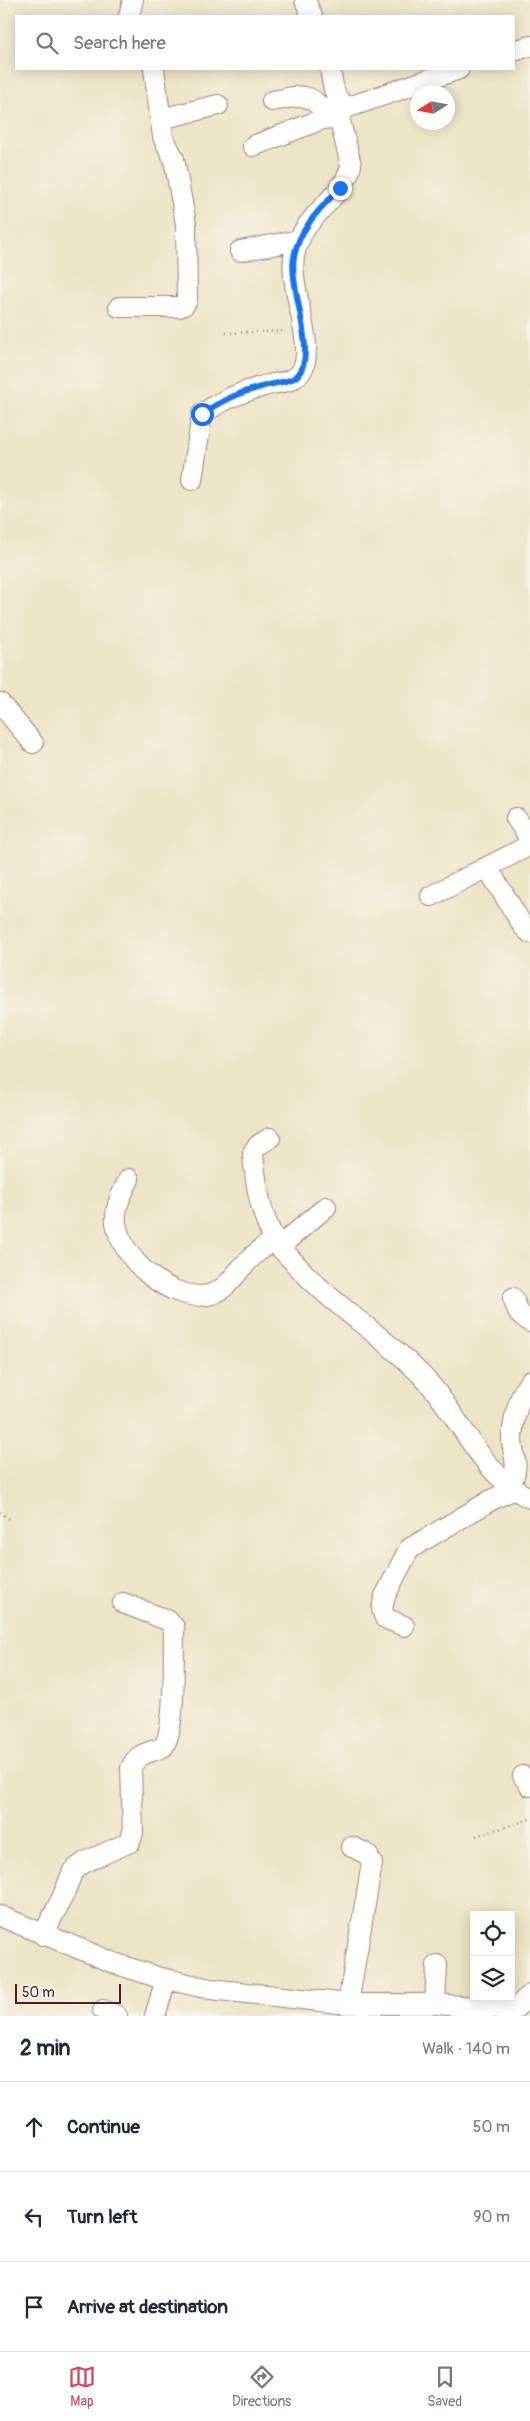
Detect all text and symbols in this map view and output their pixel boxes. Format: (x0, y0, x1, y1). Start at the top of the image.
search box (15, 15, 515, 70)
icon: search (33, 29, 61, 57)
text: Search here (73, 31, 166, 55)
north arrow (410, 85, 455, 130)
route end (329, 177, 352, 200)
route start (191, 403, 214, 426)
map controls (470, 1911, 515, 2001)
button: locate (470, 1911, 515, 1956)
button: layers (470, 1956, 515, 2001)
scale bar (15, 1981, 121, 2004)
text: 50 m (22, 1984, 55, 2001)
text: 2 min (20, 2035, 70, 2062)
text: Walk · 140 m (422, 2039, 510, 2059)
icon: ahead (20, 2113, 48, 2141)
text: Continue (67, 2115, 140, 2139)
text: 50 m (473, 2117, 510, 2137)
icon: left (20, 2203, 48, 2231)
text: Turn left (67, 2205, 137, 2229)
text: 90 m (473, 2207, 510, 2227)
icon: arrive (20, 2293, 48, 2321)
text: Arrive at destination (67, 2295, 228, 2319)
tab: Map (68, 2363, 96, 2410)
tab: Directions (232, 2363, 291, 2410)
tab: Saved (427, 2363, 462, 2410)

